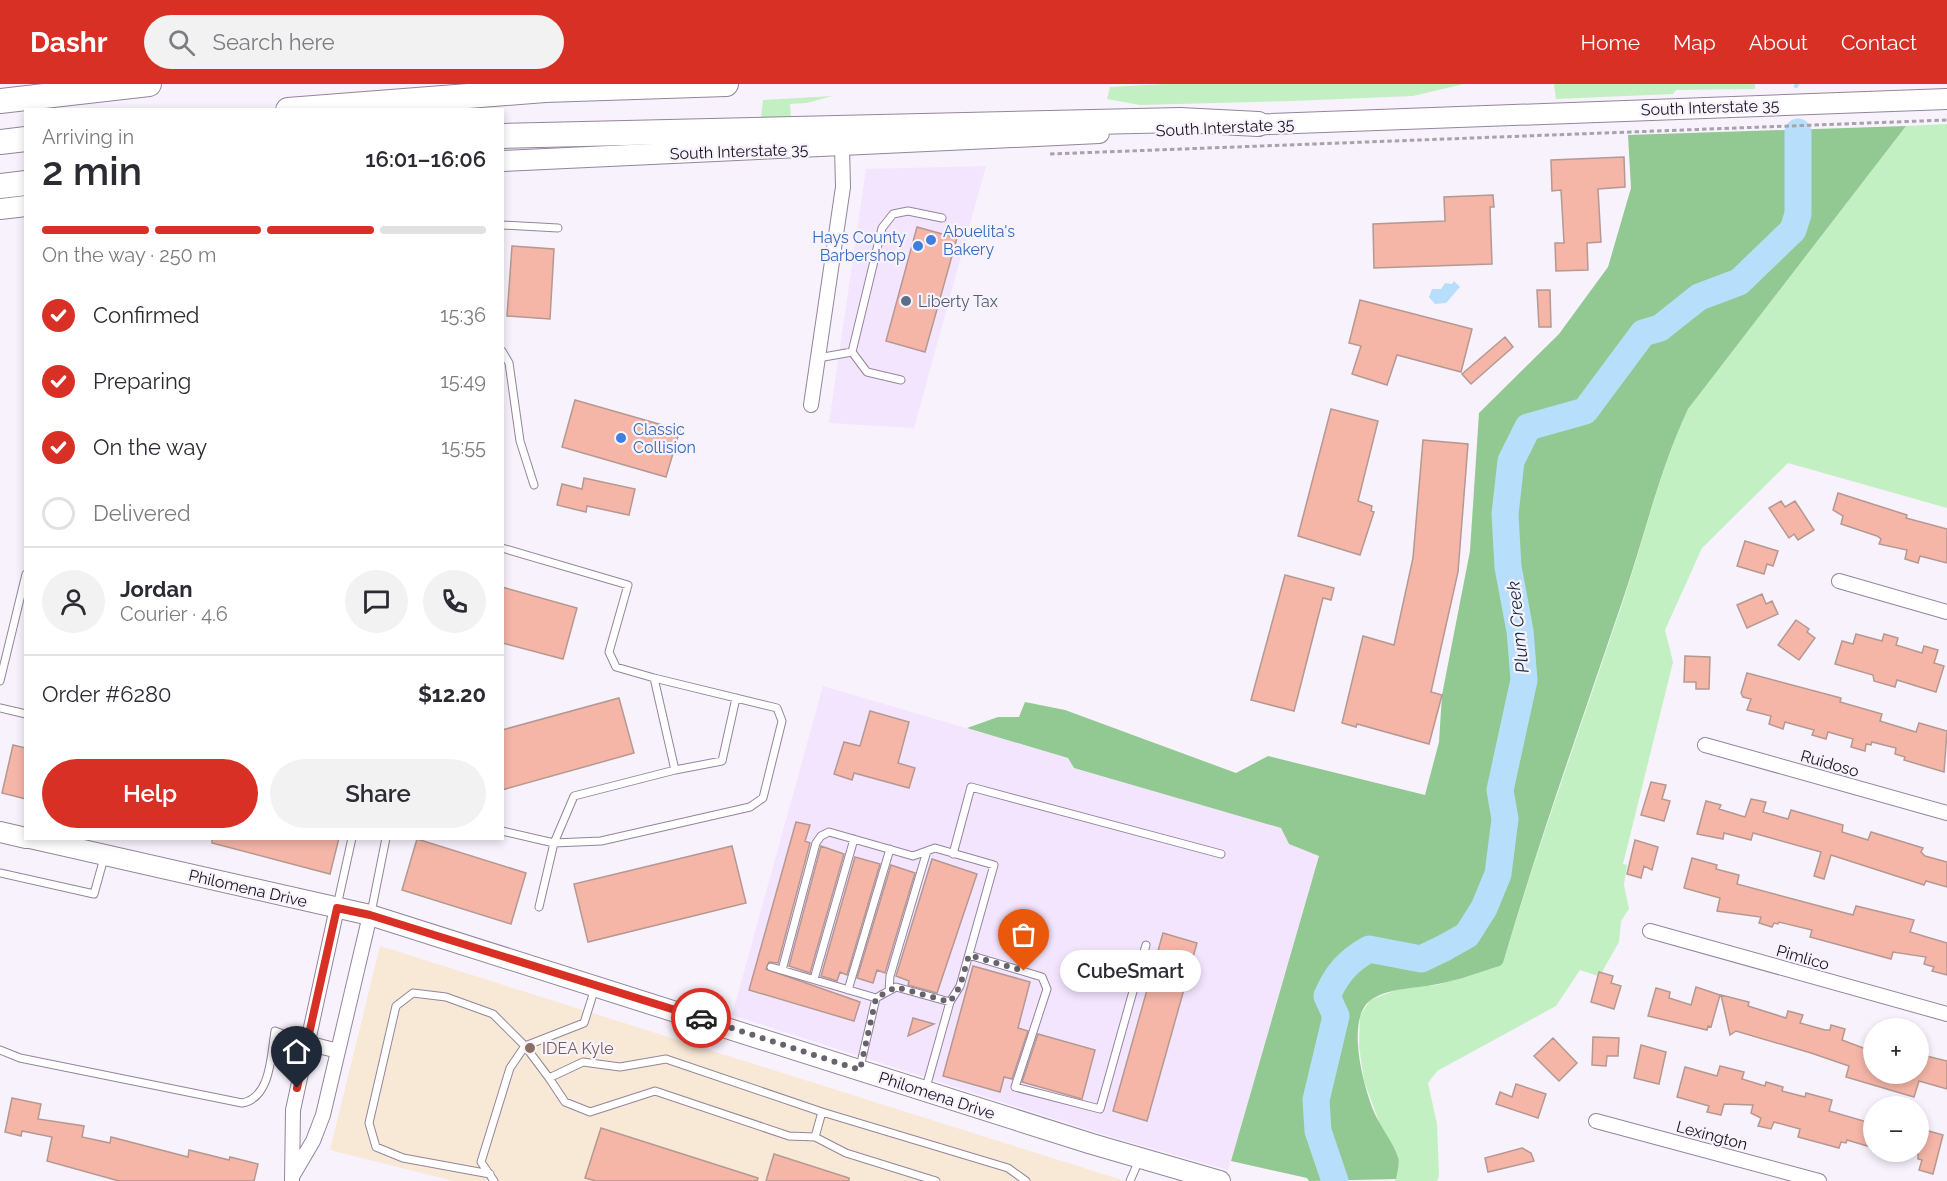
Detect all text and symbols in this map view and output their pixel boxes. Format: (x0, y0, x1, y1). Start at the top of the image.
search box (144, 15, 564, 69)
text: Dashr (30, 26, 108, 59)
icon: search (165, 26, 198, 59)
text: Search here (213, 29, 335, 55)
text: Home (1581, 30, 1640, 55)
text: Map (1673, 30, 1716, 55)
text: About (1749, 30, 1808, 55)
text: Contact (1841, 30, 1917, 55)
street label: South Interstate 35 (1640, 96, 1780, 119)
street label: South Interstate 35 (1155, 114, 1295, 141)
text: Arriving in (42, 125, 134, 149)
street label: South Interstate 35 (669, 140, 809, 163)
text: 16:01–16:06 (365, 146, 486, 172)
text: 2 min (42, 148, 142, 194)
place label: Abuelita's Bakery (943, 222, 1015, 259)
place label: Hays County Barbershop (812, 228, 906, 265)
marker: Abuelita's Bakery (924, 233, 938, 247)
marker: Hays County Barbershop (911, 239, 925, 253)
text: On the way · 250 m (42, 243, 216, 267)
place label: Liberty Tax (918, 292, 998, 311)
marker: Liberty Tax (899, 294, 913, 308)
icon: check (42, 299, 75, 332)
text: Confirmed (93, 302, 200, 328)
text: 15:36 (440, 303, 486, 327)
icon: check (42, 365, 75, 398)
text: Preparing (93, 368, 191, 394)
text: 15:49 (440, 369, 486, 393)
place label: Classic Collision (633, 420, 696, 457)
icon: check (42, 431, 75, 464)
marker: Classic Collision (614, 431, 628, 445)
text: On the way (93, 434, 207, 460)
text: 15:55 (441, 435, 486, 459)
text: Delivered (93, 500, 191, 526)
button: person (42, 570, 105, 633)
button: chat (345, 570, 408, 633)
button: phone (423, 570, 486, 633)
text: Jordan (120, 576, 192, 602)
water label: Plum Creek (1502, 580, 1533, 674)
text: Courier · 4.6 (120, 602, 228, 626)
text: Order #6280 (42, 681, 171, 707)
text: $12.20 (418, 681, 486, 707)
street label: Ruidoso (1798, 746, 1861, 781)
button: Help (42, 759, 258, 828)
button: Share (270, 759, 486, 828)
street label: Philomena Drive (187, 866, 309, 911)
pin (998, 909, 1049, 971)
icon: bag (1007, 918, 1040, 951)
street label: Pimlico (1774, 941, 1832, 974)
callout: CubeSmart (1060, 950, 1201, 992)
text: CubeSmart (1077, 959, 1184, 983)
courier (671, 988, 731, 1048)
icon: car (685, 1002, 718, 1035)
map controls (1863, 1018, 1929, 1162)
button: + (1863, 1018, 1929, 1084)
pin (271, 1026, 322, 1088)
icon: home (280, 1035, 313, 1068)
place label: IDEA Kyle (542, 1039, 614, 1058)
marker: IDEA Kyle (523, 1041, 537, 1055)
street label: Philomena Drive (876, 1068, 997, 1123)
button: − (1863, 1096, 1929, 1162)
street label: Lexington (1674, 1117, 1750, 1154)

